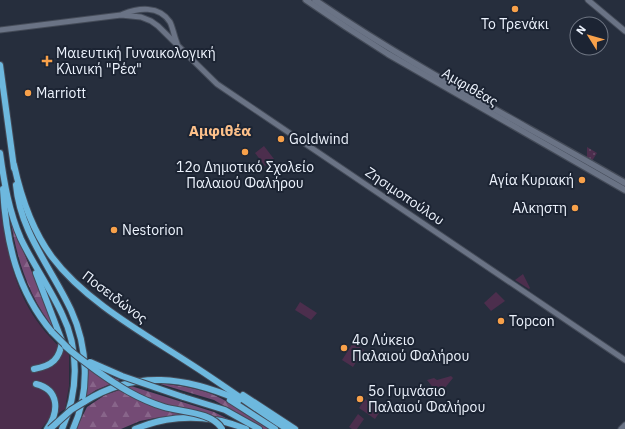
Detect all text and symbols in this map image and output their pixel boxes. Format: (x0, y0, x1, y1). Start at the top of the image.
marker: Το Τρενάκι (510, 4, 520, 14)
place label: Το Τρενάκι (481, 15, 549, 33)
north arrow (569, 16, 609, 56)
text: N (573, 23, 589, 37)
place label: Μαιευτική Γυναικολογική Κλινική "Ρέα" (56, 44, 216, 78)
marker: Μαιευτική Γυναικολογική Κλινική "Ρέα" (41, 55, 53, 67)
street label: Αμφιθέας (439, 64, 502, 110)
place label: Marriott (36, 84, 86, 102)
marker: Marriott (23, 88, 33, 98)
district label: Αμφιθέα (189, 121, 251, 140)
place label: Goldwind (289, 130, 349, 148)
marker: Goldwind (276, 134, 286, 144)
marker: 12ο Δημοτικό Σχολείο Παλαιού Φαλήρου (240, 147, 250, 157)
place label: 12ο Δημοτικό Σχολείο Παλαιού Φαλήρου (176, 158, 314, 192)
street label: Ζησιμοπούλου (362, 163, 448, 229)
place label: Αγία Κυριακή (489, 171, 574, 189)
marker: Αγία Κυριακή (577, 175, 587, 185)
place label: Αλκηστη (512, 199, 567, 217)
marker: Αλκηστη (570, 203, 580, 213)
place label: Nestorion (122, 221, 183, 239)
marker: Nestorion (109, 225, 119, 235)
street label: Ποσειδώνος (79, 267, 151, 327)
place label: Topcon (509, 312, 555, 330)
marker: Topcon (496, 316, 506, 326)
place label: 4ο Λύκειο Παλαιού Φαλήρου (352, 331, 469, 365)
marker: 4ο Λύκειο Παλαιού Φαλήρου (339, 343, 349, 353)
place label: 5ο Γυμνάσιο Παλαιού Φαλήρου (368, 382, 485, 416)
marker: 5ο Γυμνάσιο Παλαιού Φαλήρου (355, 394, 365, 404)

